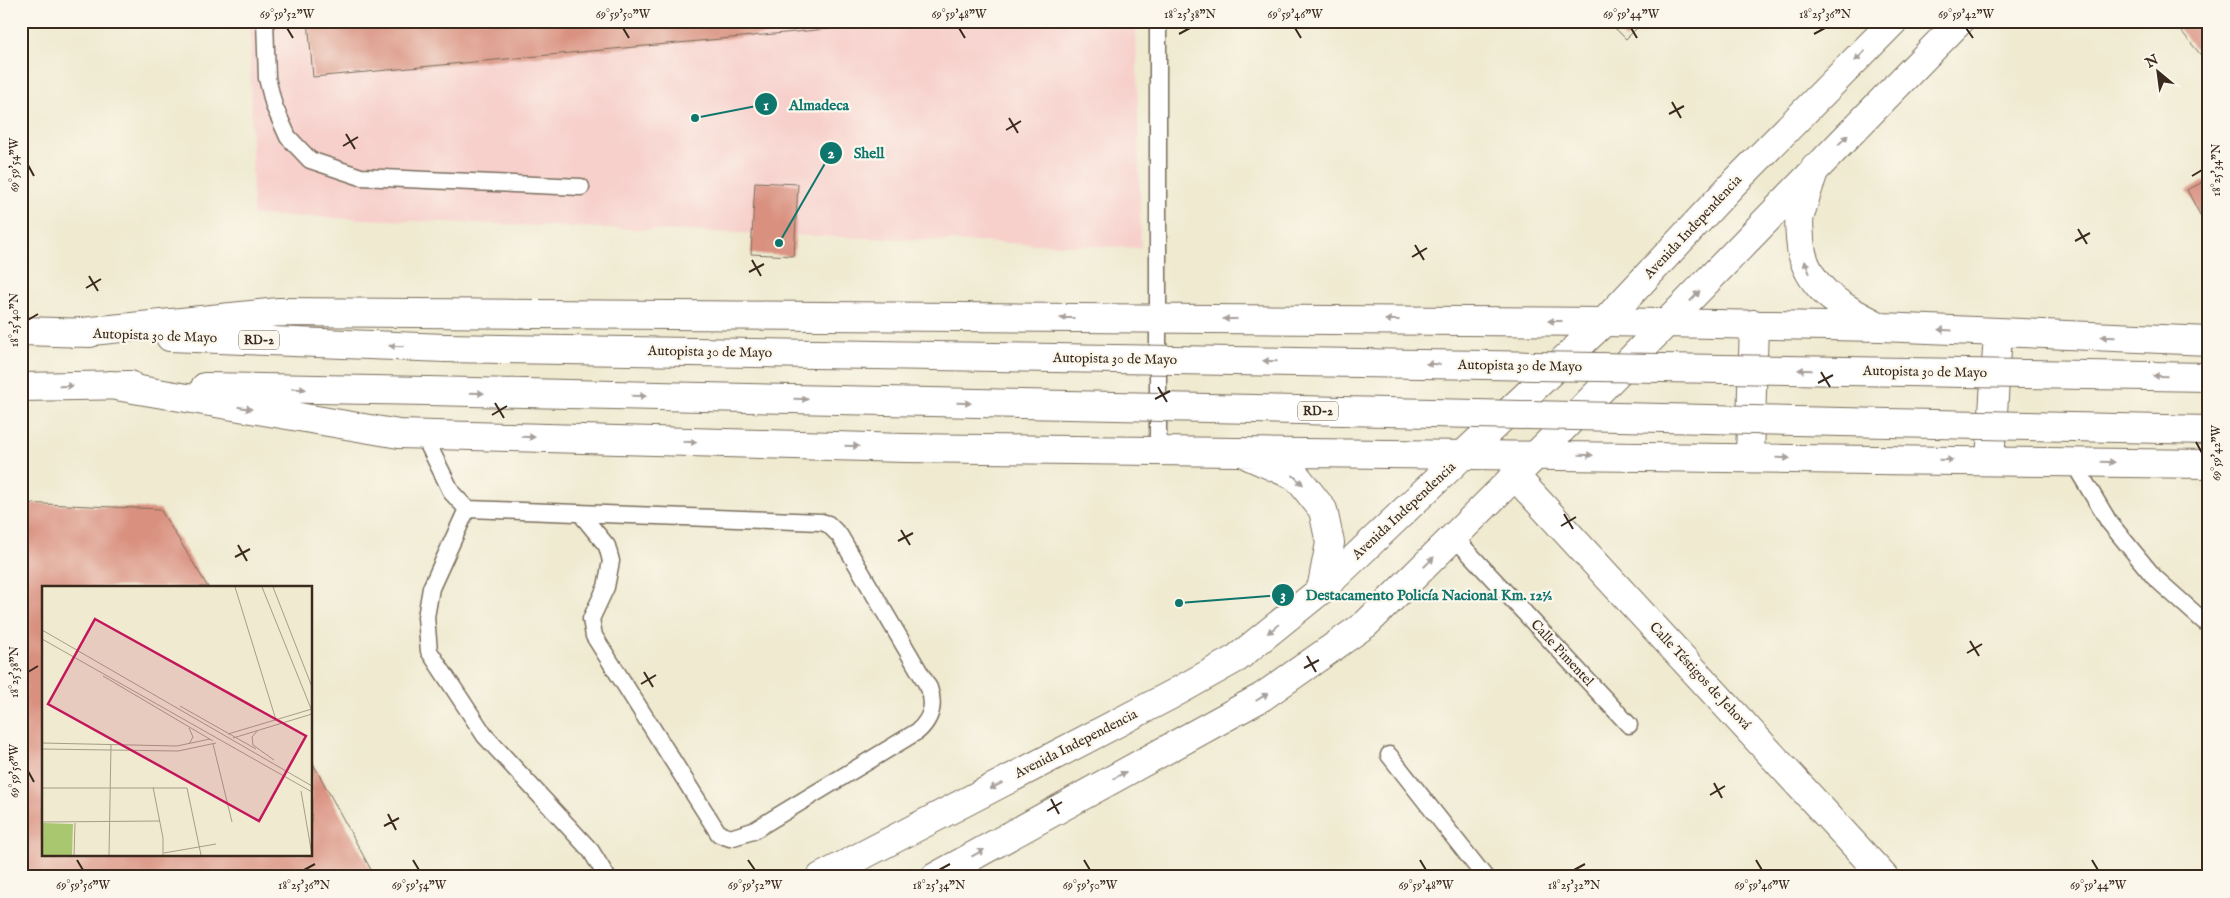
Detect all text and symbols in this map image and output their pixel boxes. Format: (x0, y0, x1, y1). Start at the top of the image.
text: 69°59'52"W (260, 7, 315, 22)
text: 69°59'50"W (596, 7, 651, 22)
text: 69°59'48"W (932, 7, 987, 22)
text: 18°25'38"N (1164, 7, 1216, 22)
text: 69°59'46"W (1267, 7, 1323, 22)
text: 69°59'44"W (1603, 7, 1660, 22)
text: 18°25'36"N (1799, 7, 1852, 22)
text: 69°59'42"W (1938, 7, 1995, 22)
north arrow (2132, 48, 2182, 98)
one-way arrow (1854, 50, 1866, 62)
text: N (2142, 51, 2162, 73)
callout: Almadeca (754, 89, 859, 119)
text: 1 (763, 96, 769, 115)
text: Almadeca (788, 96, 850, 115)
one-way arrow (1837, 134, 1849, 146)
text: 69°59'54"W (7, 137, 22, 192)
callout: Shell (818, 138, 894, 168)
text: 18°25'34"N (2209, 143, 2224, 196)
text: 2 (827, 144, 835, 163)
text: Shell (854, 144, 885, 163)
street label: Avenida Independencia (1640, 171, 1746, 283)
one-way arrow (1802, 260, 1810, 274)
one-way arrow (1689, 290, 1701, 302)
text: 18°25'40"N (7, 292, 22, 347)
one-way arrow (1059, 314, 1075, 322)
one-way arrow (1222, 315, 1238, 323)
one-way arrow (1384, 316, 1400, 324)
one-way arrow (1547, 317, 1563, 325)
street label: Autopista 30 de Mayo (91, 325, 218, 347)
one-way arrow (1937, 326, 1953, 334)
road number: RD-2 (239, 330, 279, 350)
one-way arrow (2099, 333, 2115, 341)
one-way arrow (388, 342, 404, 350)
street label: Autopista 30 de Mayo (647, 342, 773, 362)
street label: Autopista 30 de Mayo (1052, 349, 1178, 369)
street label: Autopista 30 de Mayo (1457, 356, 1583, 376)
one-way arrow (1262, 357, 1278, 365)
one-way arrow (1424, 360, 1440, 368)
street label: Autopista 30 de Mayo (1862, 362, 1988, 382)
one-way arrow (1797, 366, 1813, 374)
one-way arrow (2152, 372, 2168, 380)
one-way arrow (58, 382, 74, 390)
one-way arrow (291, 385, 307, 393)
one-way arrow (469, 389, 485, 397)
one-way arrow (631, 392, 647, 400)
one-way arrow (794, 396, 810, 404)
one-way arrow (956, 399, 972, 407)
road number: RD-2 (1298, 402, 1338, 421)
one-way arrow (237, 404, 253, 412)
text: 69°59'42"W (2209, 424, 2224, 481)
one-way arrow (520, 434, 536, 442)
one-way arrow (682, 438, 698, 446)
one-way arrow (845, 443, 861, 451)
one-way arrow (1578, 451, 1594, 459)
one-way arrow (1775, 454, 1791, 462)
one-way arrow (1938, 456, 1954, 464)
street label: Avenida Independencia (1348, 458, 1460, 564)
one-way arrow (2100, 458, 2116, 466)
one-way arrow (1291, 474, 1303, 486)
one-way arrow (1423, 556, 1435, 568)
callout: Destacamento Policía Nacional Km. 12½ (1271, 580, 1563, 610)
inset map (42, 586, 312, 856)
text: 3 (1280, 586, 1286, 605)
text: Destacamento Policía Nacional Km. 12½ (1305, 586, 1553, 605)
street label: Calle Pimentel (1527, 616, 1598, 690)
street label: Calle Téstigos de Jehová (1645, 618, 1755, 734)
one-way arrow (1267, 623, 1280, 634)
text: 18°25'38"N (7, 646, 22, 698)
one-way arrow (1256, 692, 1269, 701)
street label: Avenida Independencia (1011, 705, 1141, 783)
text: 69°59'56"W (7, 744, 22, 798)
one-way arrow (1113, 771, 1127, 779)
one-way arrow (988, 782, 1003, 790)
one-way arrow (971, 849, 984, 858)
text: 69°59'56"W (56, 878, 110, 893)
text: 18°25'36"N (278, 878, 331, 893)
text: 69°59'54"W (392, 878, 447, 893)
text: 69°59'52"W (728, 878, 783, 893)
text: 18°25'34"N (913, 878, 966, 893)
text: 69°59'50"W (1063, 878, 1118, 893)
text: 69°59'48"W (1399, 878, 1454, 893)
text: 18°25'32"N (1548, 878, 1601, 893)
text: 69°59'46"W (1734, 878, 1790, 893)
text: 69°59'44"W (2070, 878, 2127, 893)

